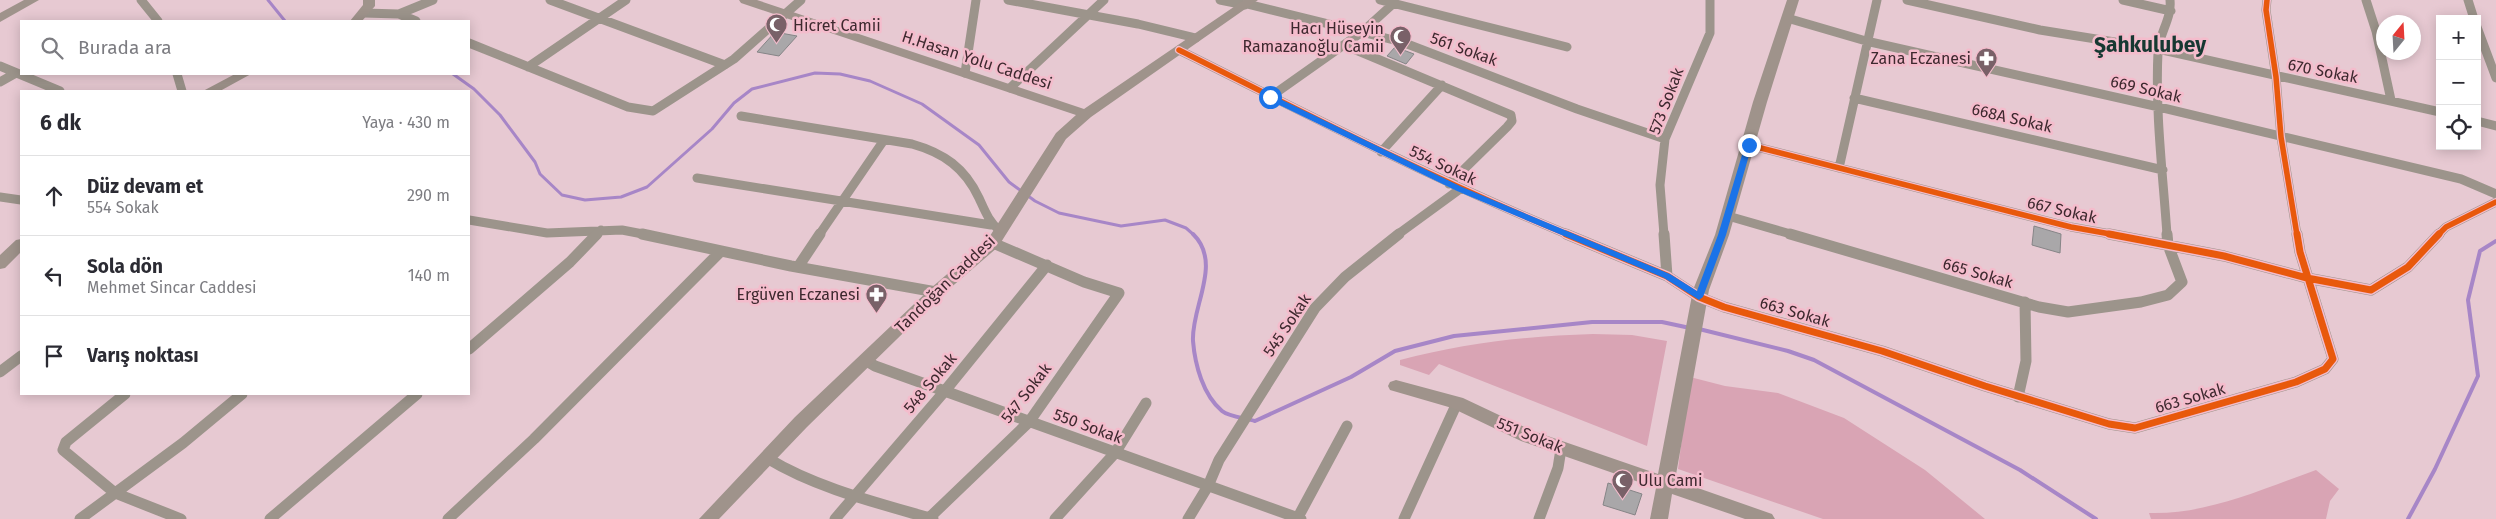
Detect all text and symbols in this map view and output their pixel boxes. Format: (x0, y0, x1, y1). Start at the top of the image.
mosque icon: Hicret Camii (765, 13, 789, 44)
north arrow (2376, 15, 2421, 60)
map controls (2436, 15, 2481, 150)
button: + (2436, 15, 2481, 60)
place label: Hicret Camii (793, 16, 881, 35)
place label: Hacı Hüseyin Ramazanoğlu Camii (1242, 19, 1384, 56)
search box (20, 20, 470, 75)
mosque icon: Hacı Hüseyin Ramazanoğlu Camii (1388, 25, 1412, 56)
street label: H.Hasan Yolu Caddesi (900, 27, 1054, 93)
street label: 561 Sokak (1428, 28, 1501, 70)
district label: Şahkulubey (2094, 32, 2206, 58)
icon: search (38, 34, 66, 62)
text: Burada ara (78, 36, 172, 59)
pharmacy icon: Zana Eczanesi (1975, 46, 1999, 77)
place label: Zana Eczanesi (1870, 49, 1971, 68)
street label: 670 Sokak (2286, 55, 2361, 87)
button: − (2436, 60, 2481, 105)
street label: 573 Sokak (1645, 64, 1688, 137)
street label: 669 Sokak (2109, 72, 2184, 107)
route start (1259, 86, 1282, 109)
street label: 668A Sokak (1970, 99, 2055, 137)
button: locate (2436, 105, 2481, 150)
text: 6 dk (40, 110, 81, 136)
text: Yaya · 430 m (362, 113, 450, 132)
route end (1738, 134, 1761, 157)
street label: 554 Sokak (1407, 141, 1480, 189)
text: Düz devam et (87, 175, 203, 198)
icon: ahead (40, 182, 68, 210)
text: 290 m (407, 186, 450, 205)
street label: 667 Sokak (2025, 193, 2099, 227)
text: 554 Sokak (87, 198, 159, 217)
street label: Tandoğan Caddesi (891, 231, 999, 337)
street label: 665 Sokak (1941, 254, 2016, 292)
text: Sola dön (87, 255, 163, 278)
icon: left (40, 262, 68, 290)
text: 140 m (408, 266, 450, 285)
text: Mehmet Sincar Caddesi (87, 278, 257, 297)
pharmacy icon: Ergüven Eczanesi (864, 282, 888, 313)
place label: Ergüven Eczanesi (737, 285, 860, 304)
street label: 545 Sokak (1259, 289, 1315, 360)
street label: 663 Sokak (1758, 293, 1833, 331)
icon: arrive (40, 342, 68, 370)
text: Varış noktası (87, 344, 199, 367)
street label: 548 Sokak (899, 349, 961, 417)
street label: 547 Sokak (997, 359, 1056, 427)
street label: 663 Sokak (2153, 379, 2228, 417)
street label: 550 Sokak (1051, 405, 1126, 448)
street label: 551 Sokak (1494, 413, 1566, 457)
mosque icon: Ulu Cami (1610, 468, 1634, 499)
place label: Ulu Cami (1638, 471, 1703, 490)

